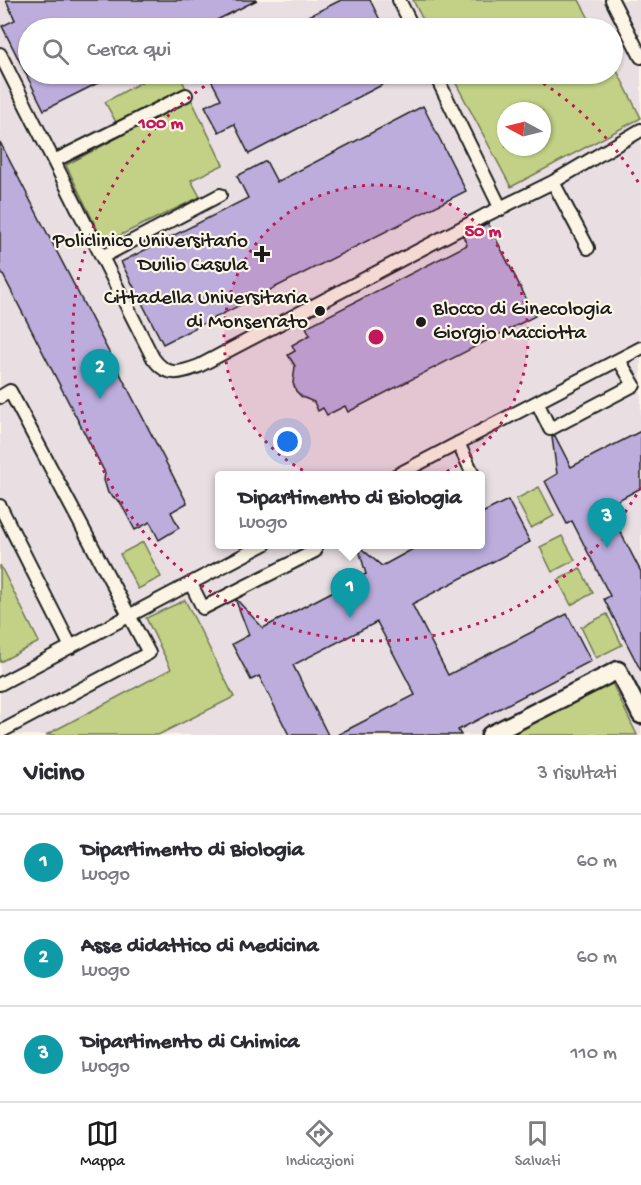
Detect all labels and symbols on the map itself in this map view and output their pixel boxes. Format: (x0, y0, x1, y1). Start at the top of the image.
north arrow (497, 102, 551, 156)
text: 100 m (138, 114, 184, 135)
text: 50 m (465, 222, 502, 243)
place label: Policlinico Universitario Duilio Casula (52, 230, 249, 279)
marker: Policlinico Universitario Duilio Casula (253, 245, 271, 263)
place label: Cittadella Universitaria di Monserrato (104, 287, 309, 336)
place label: Blocco di Ginecologia Giorgio Macciotta (432, 298, 613, 347)
marker: Cittadella Universitaria di Monserrato (313, 304, 327, 318)
marker: Blocco di Ginecologia Giorgio Macciotta (414, 315, 428, 329)
centre of rings (366, 327, 386, 347)
pin: 2 (80, 350, 120, 399)
your location (273, 427, 302, 456)
pin: 3 (588, 498, 626, 548)
pin: 1 (330, 568, 370, 618)

